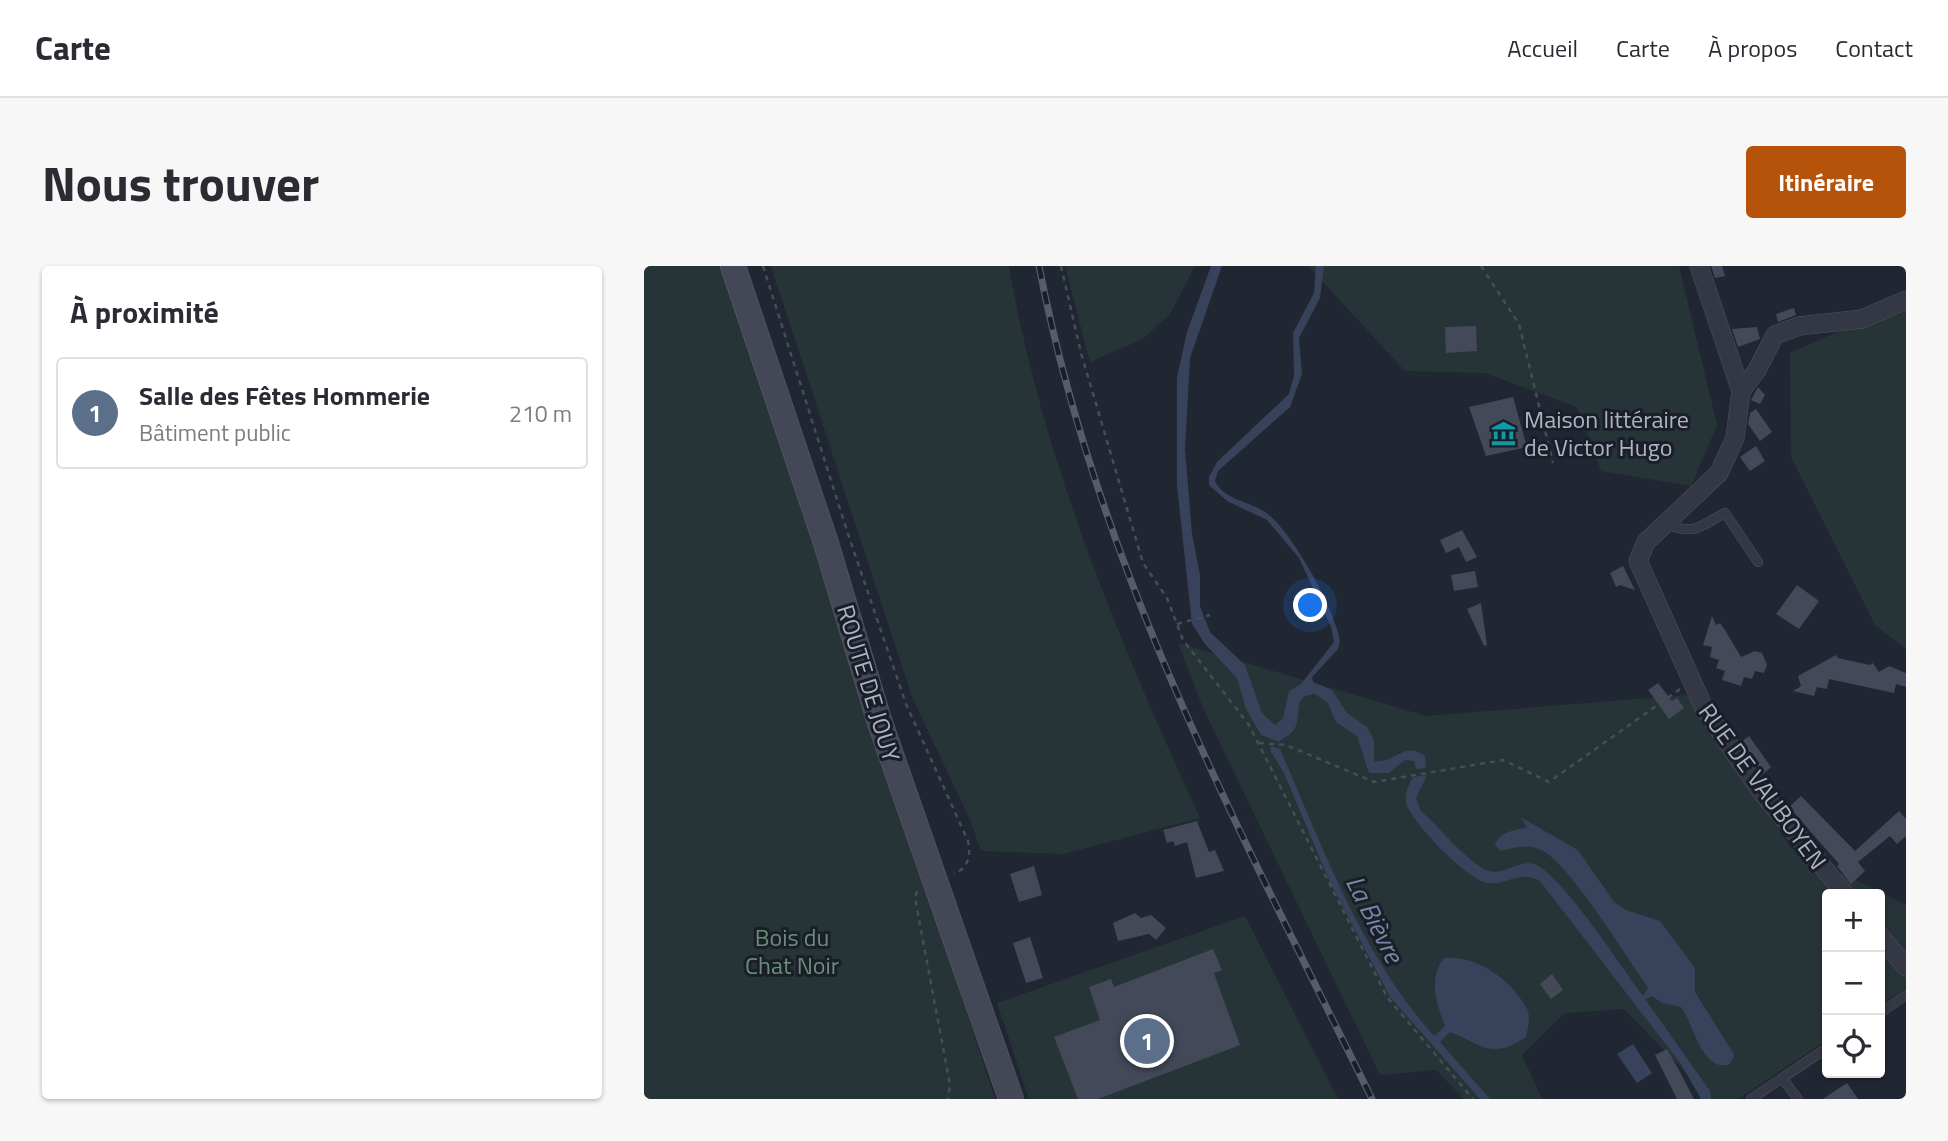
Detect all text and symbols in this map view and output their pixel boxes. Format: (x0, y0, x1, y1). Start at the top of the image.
text: Carte (35, 23, 111, 73)
text: Accueil (1507, 30, 1578, 66)
text: Carte (1616, 30, 1670, 66)
text: À propos (1708, 30, 1797, 66)
text: Contact (1835, 30, 1913, 66)
text: Nous trouver (42, 145, 319, 220)
button: Itinéraire (1746, 146, 1906, 218)
text: À proximité (70, 289, 219, 335)
text: Salle des Fêtes Hommerie (139, 376, 430, 415)
text: 1 (89, 396, 101, 431)
text: 210 m (509, 396, 572, 431)
place label: Maison littéraire de Victor Hugo (1524, 401, 1689, 465)
text: Bâtiment public (139, 415, 291, 450)
museum icon: Maison littéraire de Victor Hugo (1490, 419, 1518, 447)
your location (1293, 588, 1327, 622)
street label: ROUTE DE JOUY (828, 600, 910, 766)
street label: RUE DE VAUBOYEN (1690, 695, 1836, 877)
water label: La Bièvre (1336, 868, 1415, 971)
map controls (1822, 889, 1885, 1078)
button: + (1822, 889, 1885, 952)
park label: Bois du Chat Noir (745, 919, 839, 983)
button: − (1822, 952, 1885, 1015)
pin: 1 (1124, 1015, 1170, 1067)
button: locate (1822, 1015, 1885, 1078)

